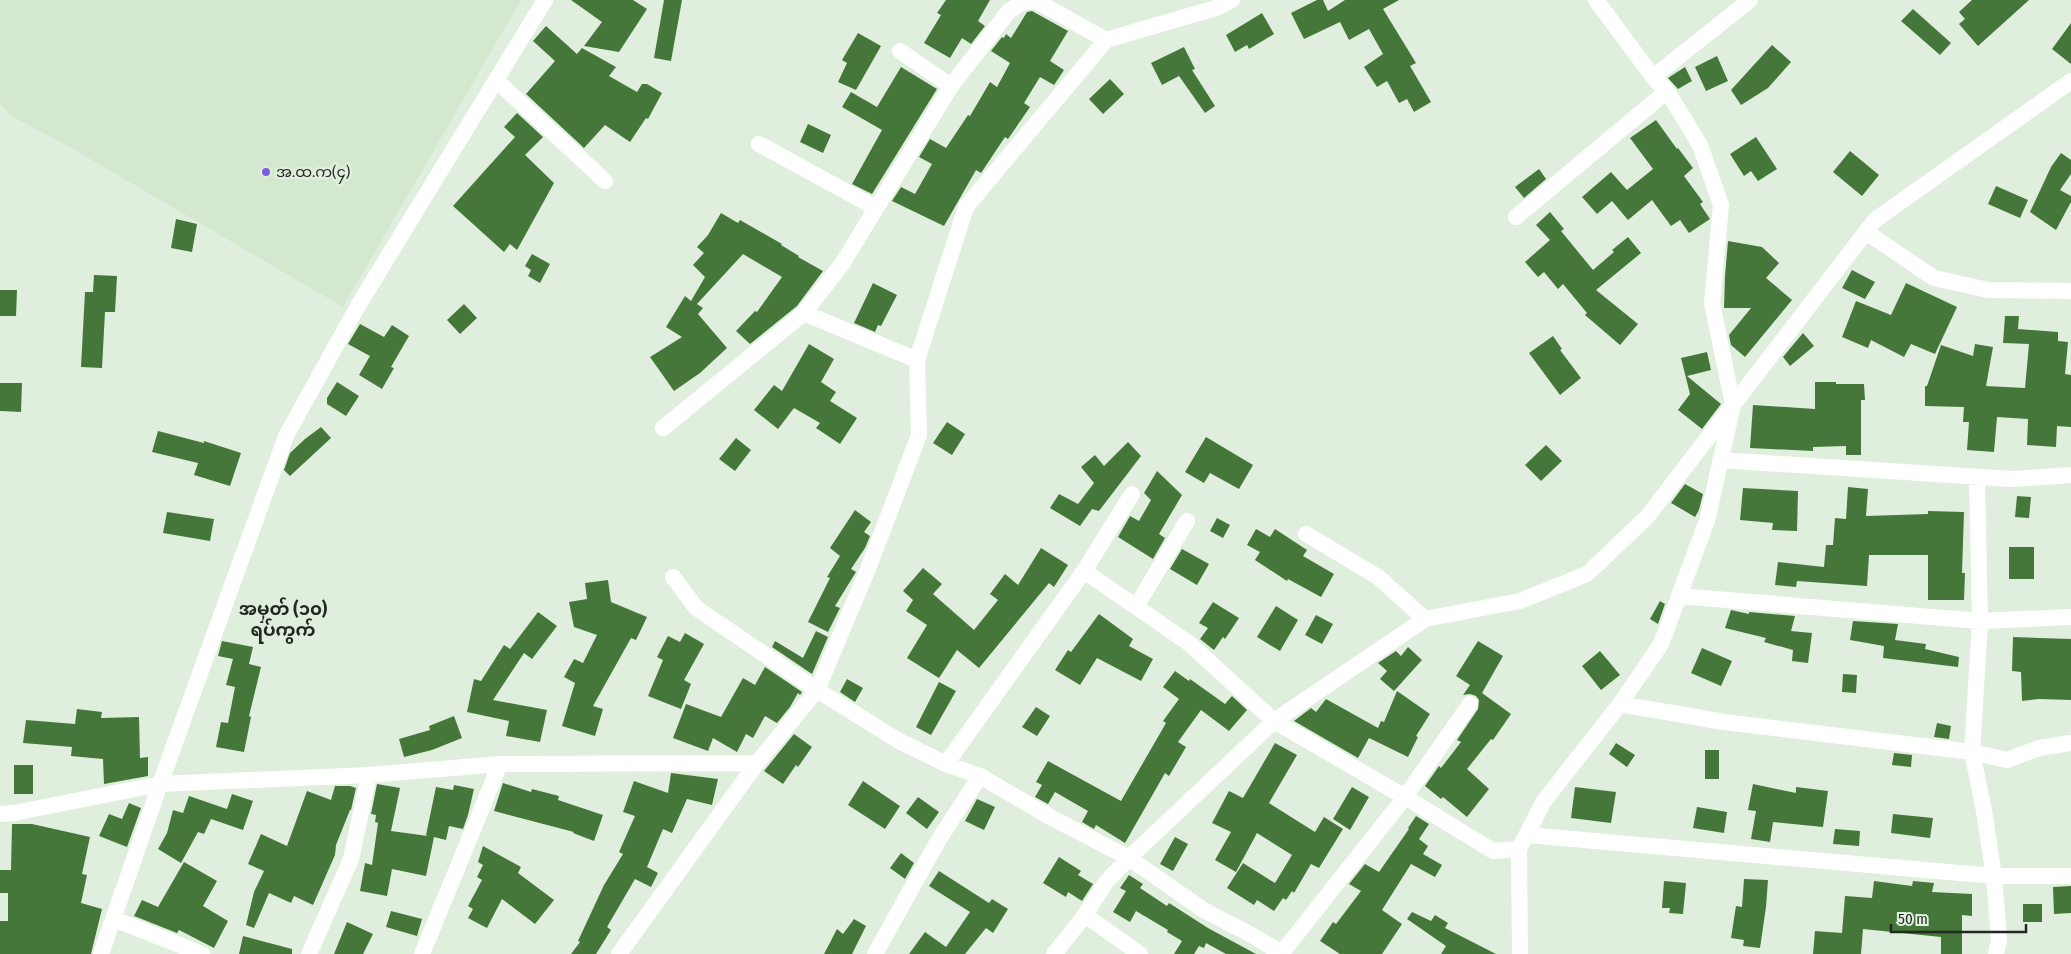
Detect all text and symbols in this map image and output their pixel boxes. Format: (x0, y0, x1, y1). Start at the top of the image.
place label: အ.ထ.က(၄) (276, 163, 350, 184)
marker: အ.ထ.က(၄) (260, 166, 272, 178)
district label: အမှတ် (၁၀) ရပ်ကွက် (239, 597, 328, 644)
scale bar (1891, 902, 2026, 934)
text: 50 m (1898, 910, 1928, 928)

